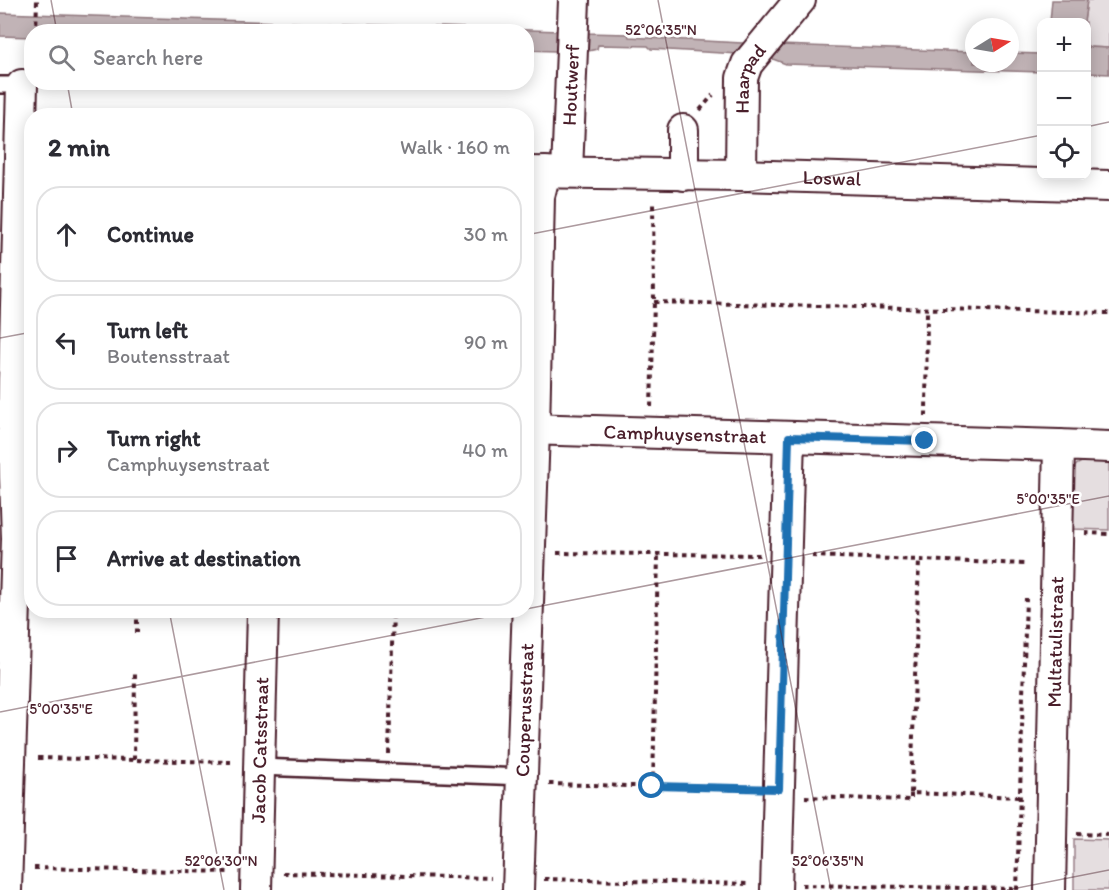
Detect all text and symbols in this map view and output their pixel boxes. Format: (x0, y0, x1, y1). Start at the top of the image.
north arrow (965, 18, 1019, 72)
map controls (1037, 18, 1091, 180)
button: + (1037, 18, 1091, 72)
text: 52°06'35"N (625, 21, 697, 39)
search box (24, 24, 534, 90)
street label: Haarpad (730, 39, 771, 114)
icon: search (45, 41, 78, 74)
text: Search here (93, 44, 203, 71)
street label: Houtwerf (557, 44, 584, 126)
button: − (1037, 72, 1091, 126)
button: locate (1037, 126, 1091, 180)
text: 2 min (48, 131, 110, 163)
text: Walk · 160 m (400, 135, 510, 159)
street label: Loswal (802, 165, 862, 191)
icon: ahead (50, 218, 83, 251)
text: Continue (107, 221, 194, 248)
text: 30 m (463, 222, 508, 246)
text: Turn left (107, 317, 188, 344)
icon: left (50, 326, 83, 359)
text: 90 m (464, 330, 508, 354)
text: Boutensstraat (107, 344, 230, 368)
street label: Camphuysenstraat (603, 419, 767, 448)
text: Turn right (107, 425, 201, 452)
route end (911, 427, 937, 453)
icon: right (50, 434, 83, 467)
text: 40 m (462, 438, 508, 462)
text: Camphuysenstraat (107, 452, 270, 476)
text: 5°00'35"E (1016, 490, 1080, 508)
icon: arrive (50, 542, 83, 575)
text: Arrive at destination (107, 545, 301, 572)
street label: Multatulistraat (1042, 576, 1068, 708)
street label: Couperusstraat (510, 643, 539, 777)
street label: Jacob Catsstraat (246, 676, 273, 823)
text: 5°00'35"E (29, 700, 93, 718)
route start (638, 772, 664, 798)
text: 52°06'30"N (184, 852, 258, 870)
text: 52°06'35"N (792, 852, 864, 870)

